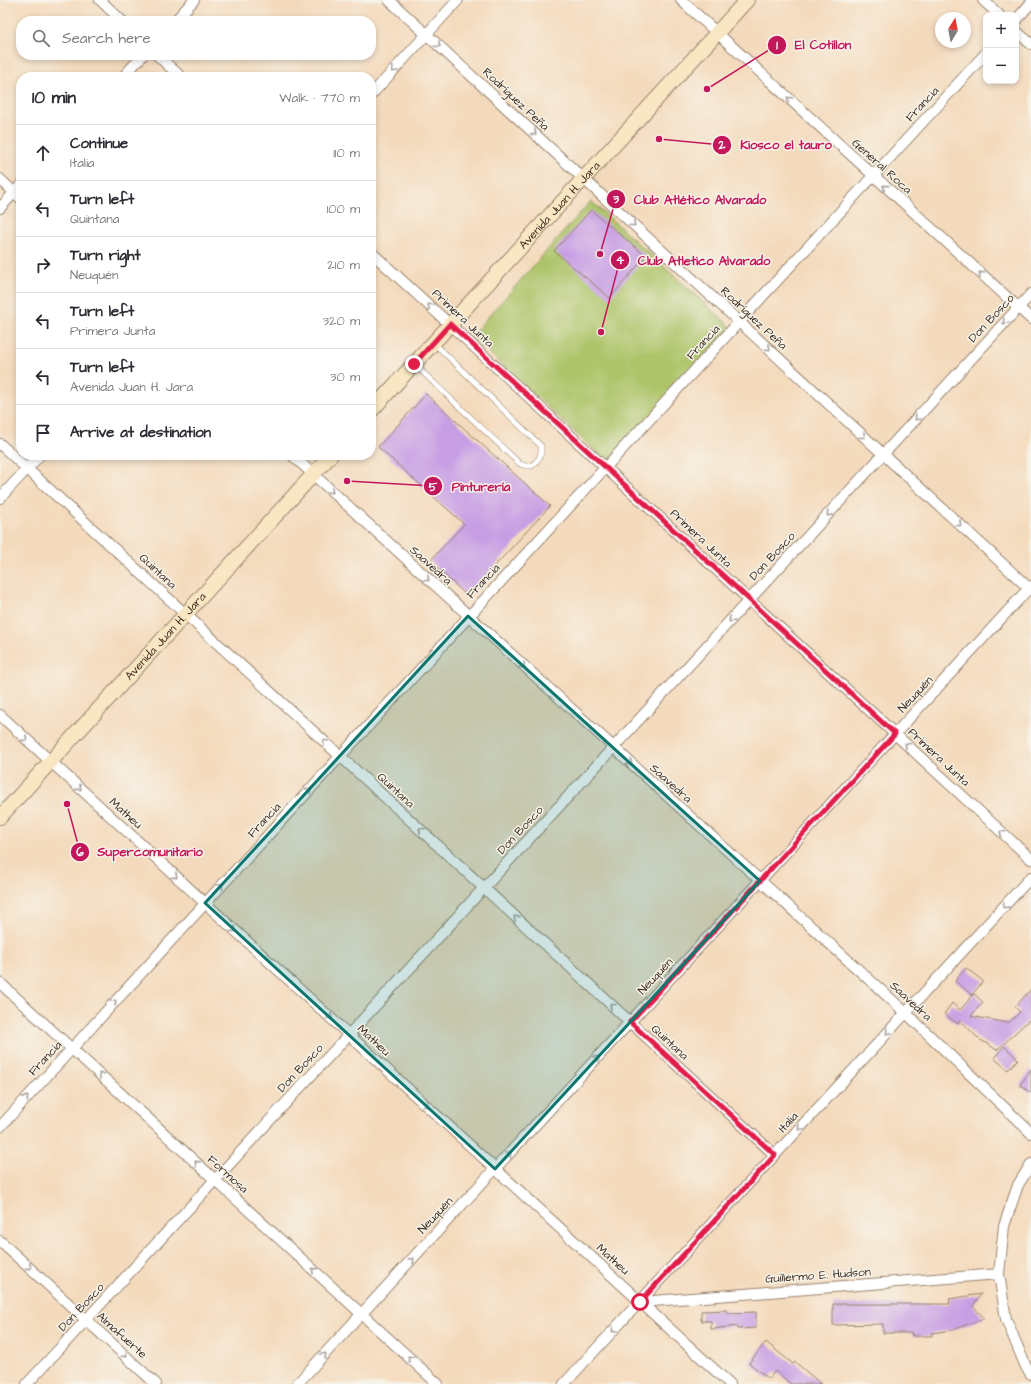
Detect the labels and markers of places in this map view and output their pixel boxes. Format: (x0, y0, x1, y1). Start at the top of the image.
callout: El Cotillon (767, 32, 860, 57)
callout: Kiosco el tauro (712, 132, 840, 157)
callout: Club Atlético Alvarado (606, 187, 774, 212)
callout: Club Atletico Alvarado (610, 248, 778, 273)
callout: Pinturería (423, 474, 518, 499)
callout: Supercomunitario (70, 839, 211, 864)

